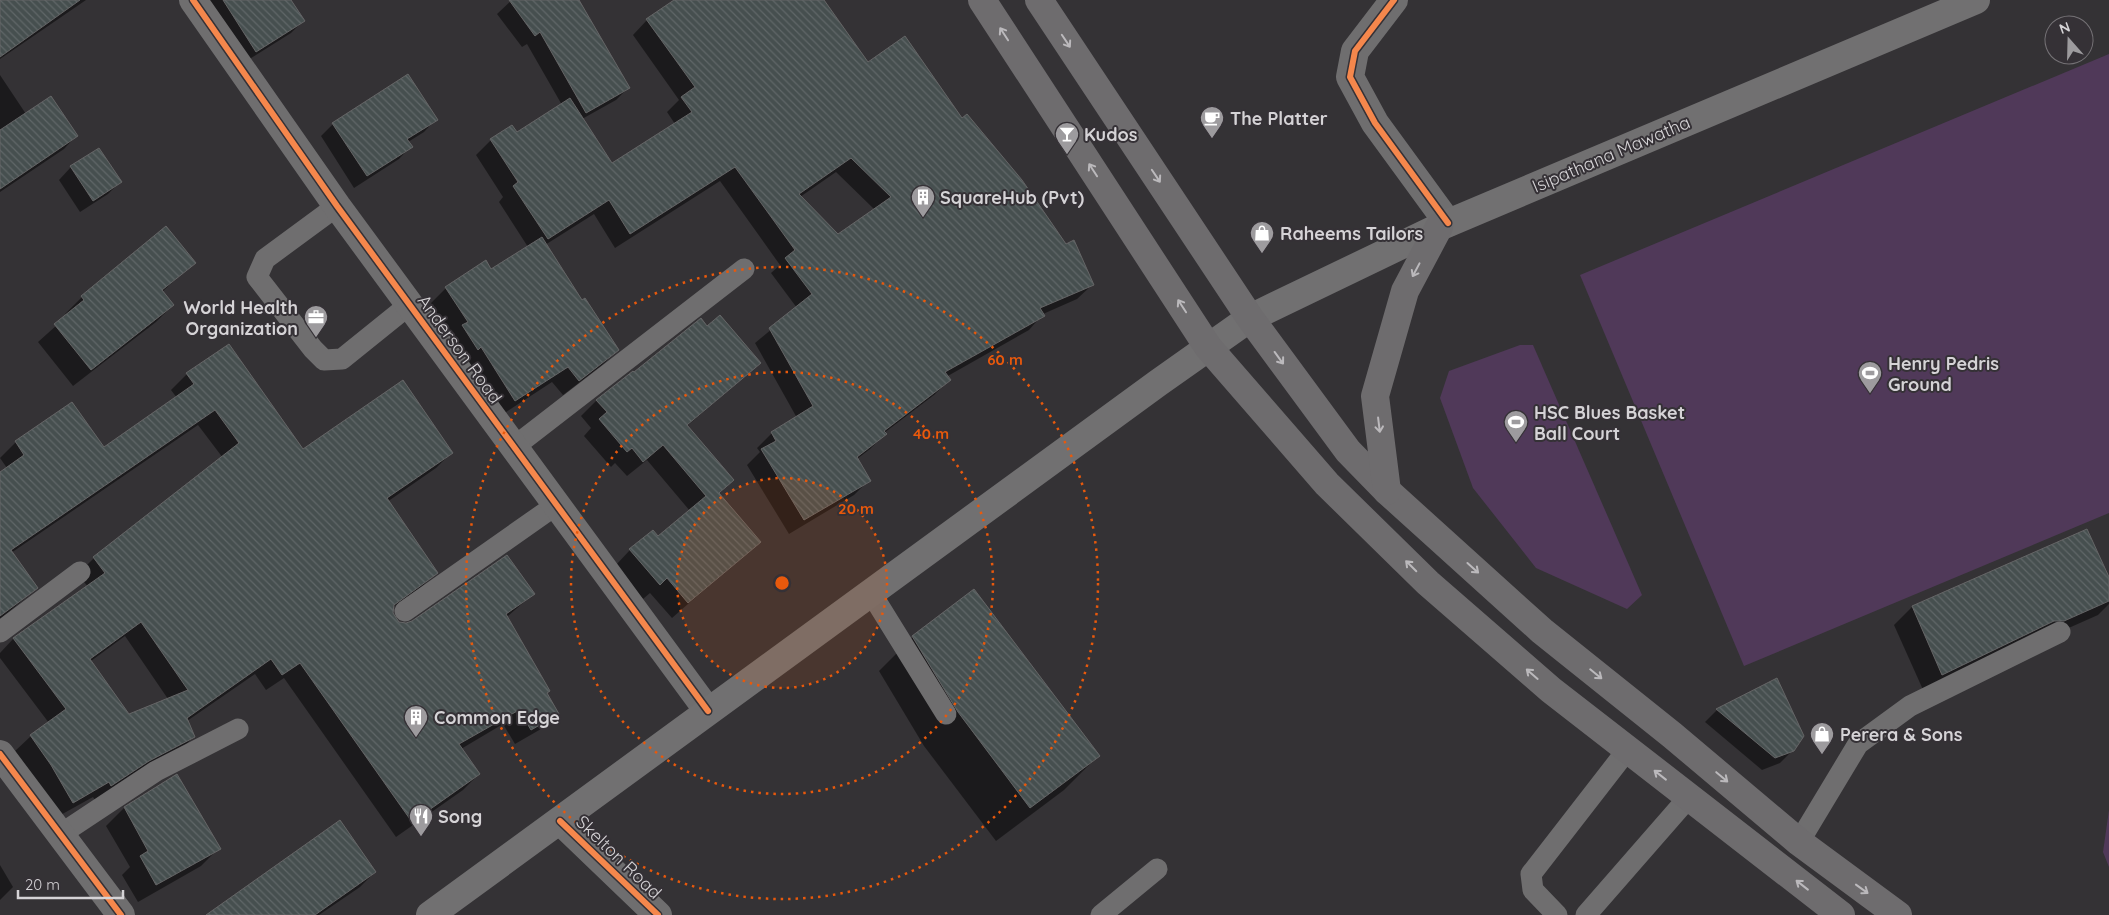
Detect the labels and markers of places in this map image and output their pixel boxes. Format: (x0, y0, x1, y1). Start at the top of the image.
cafe icon: The Platter (1199, 105, 1225, 139)
place label: The Platter (1230, 107, 1328, 130)
bar icon: Kudos (1054, 121, 1080, 155)
place label: Kudos (1084, 123, 1138, 146)
building icon: SquareHub (Pvt) (910, 184, 936, 218)
place label: SquareHub (Pvt) (940, 186, 1084, 209)
shop icon: Raheems Tailors (1249, 220, 1275, 254)
place label: Raheems Tailors (1280, 222, 1424, 245)
place label: World Health Organization (184, 296, 298, 340)
office icon: World Health Organization (303, 304, 329, 338)
place label: Henry Pedris Ground (1888, 352, 1999, 396)
sports icon: Henry Pedris Ground (1857, 360, 1883, 394)
place label: HSC Blues Basket Ball Court (1534, 401, 1685, 445)
sports icon: HSC Blues Basket Ball Court (1503, 409, 1529, 443)
centre of rings (773, 574, 791, 592)
building icon: Common Edge (403, 704, 429, 738)
place label: Common Edge (434, 706, 560, 729)
shop icon: Perera & Sons (1809, 721, 1835, 755)
place label: Perera & Sons (1840, 723, 1963, 746)
restaurant icon: Song (408, 803, 434, 837)
place label: Song (438, 805, 482, 828)

